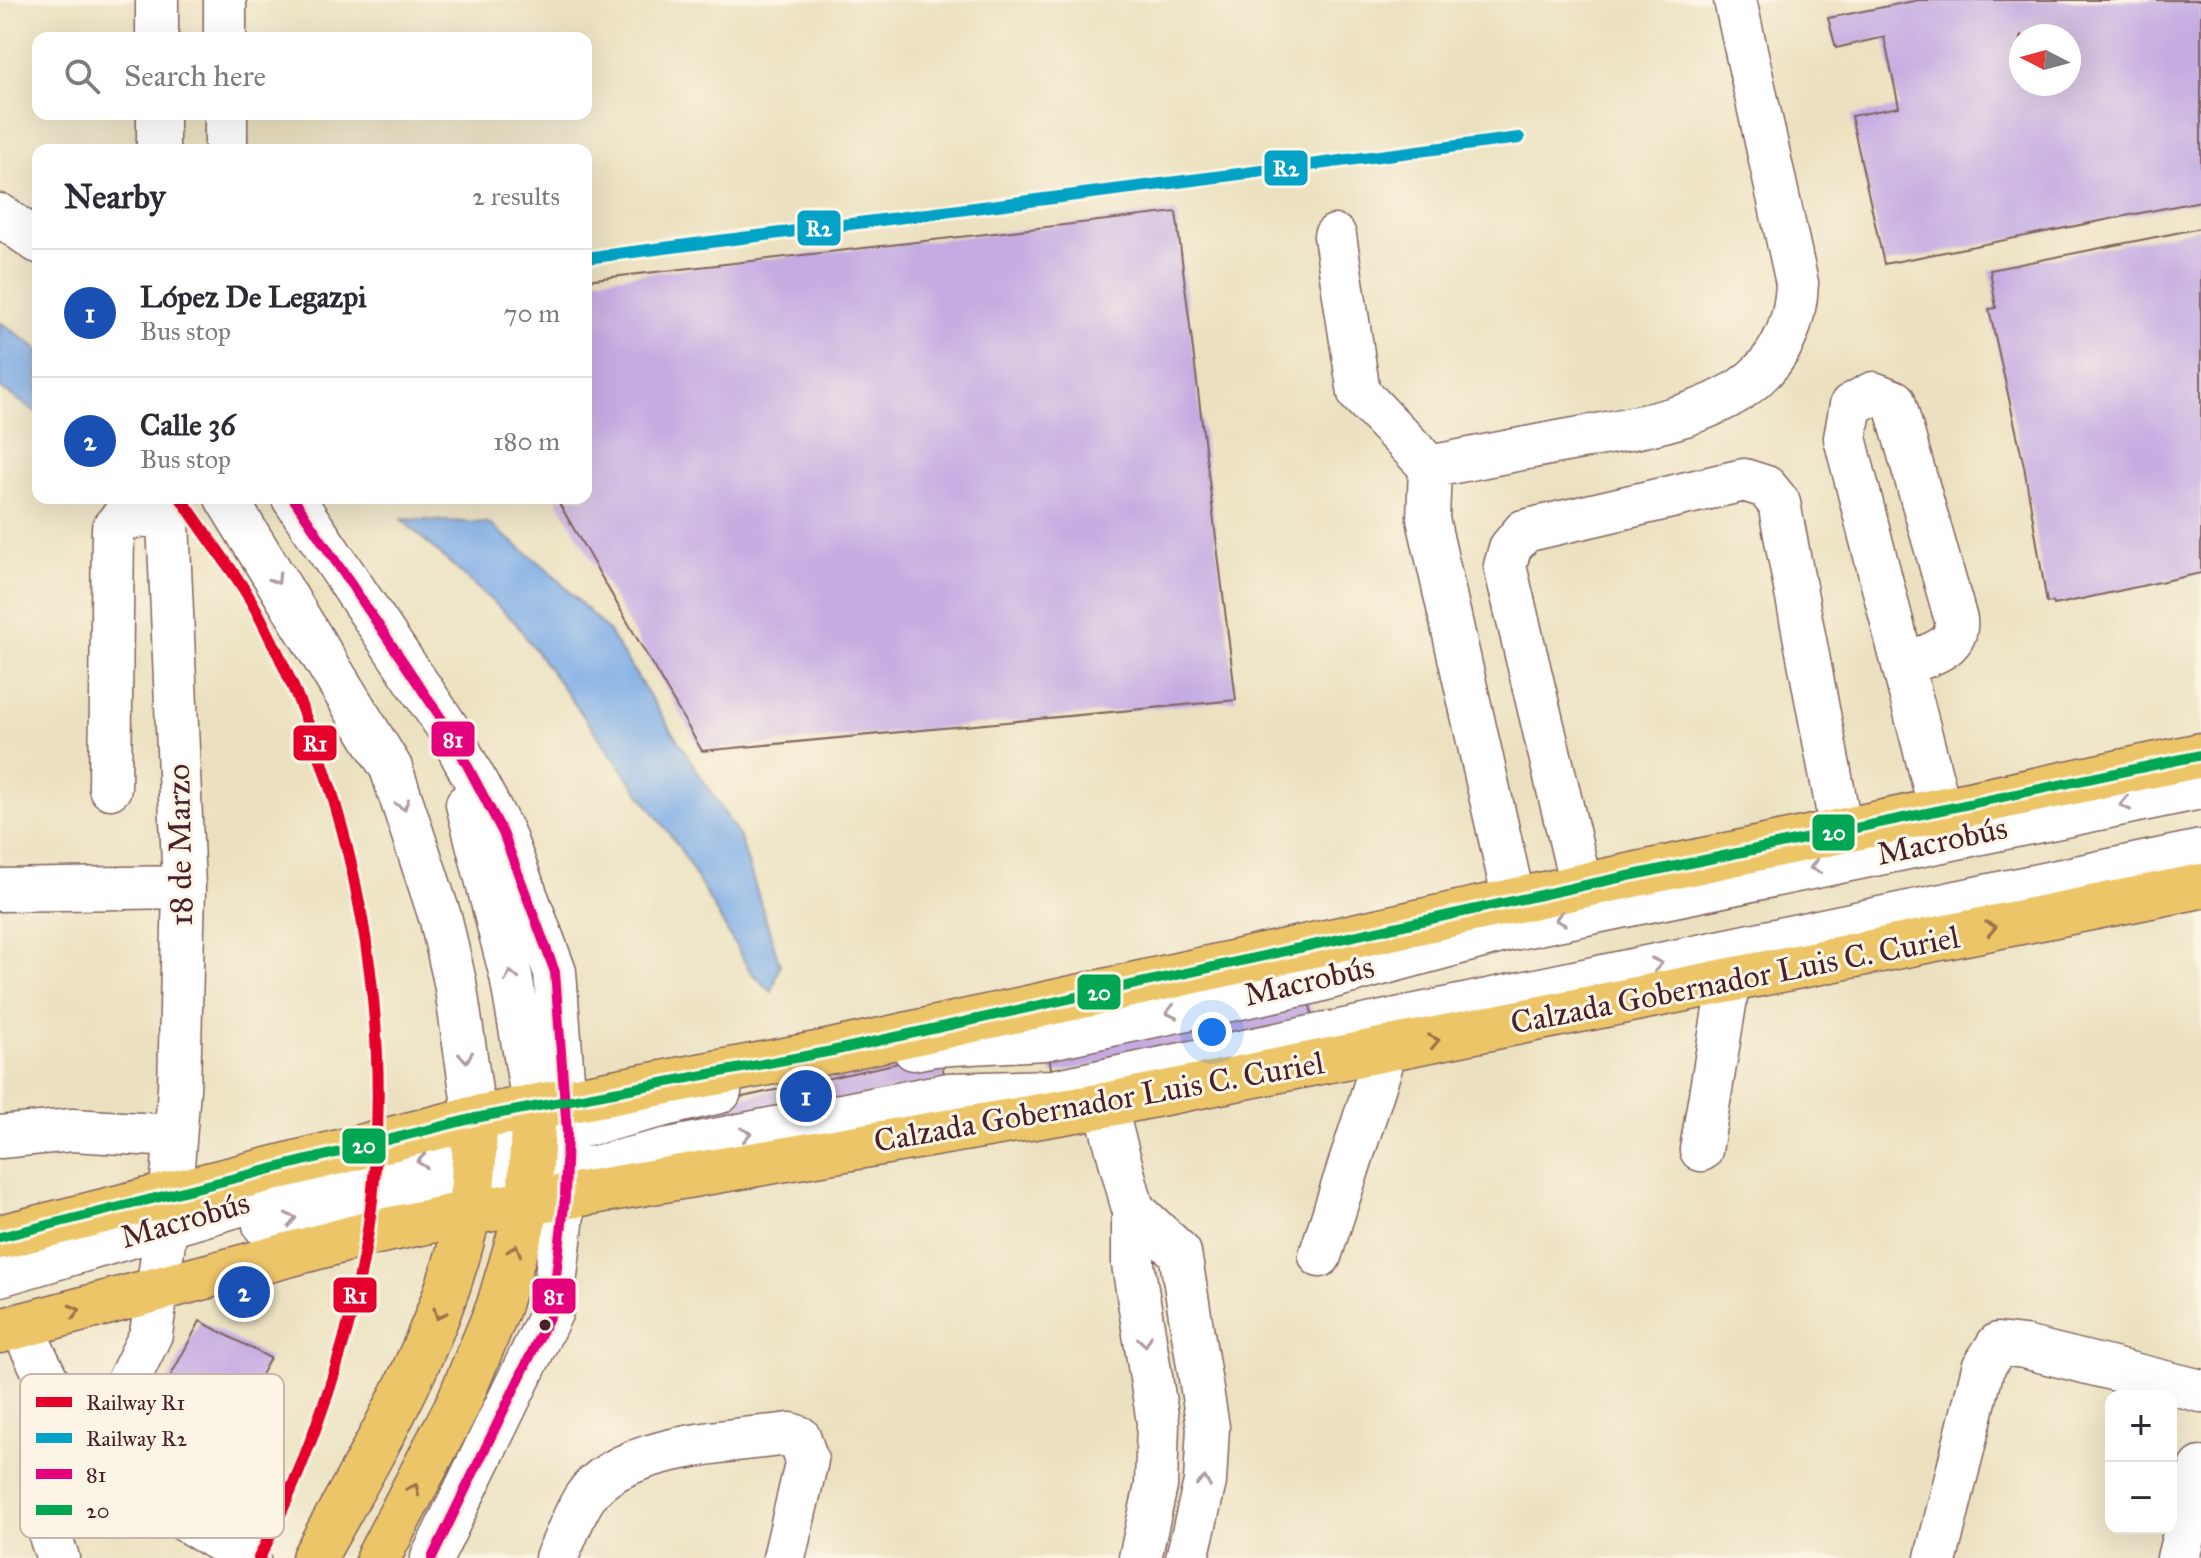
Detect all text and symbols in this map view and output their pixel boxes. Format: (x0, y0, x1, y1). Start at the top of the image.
north arrow (2009, 24, 2081, 96)
search box (32, 32, 592, 120)
icon: search (60, 54, 104, 98)
text: Search here (124, 58, 266, 94)
line badge: R2 (1263, 149, 1309, 187)
text: R2 (1273, 155, 1300, 182)
text: Nearby (64, 176, 166, 217)
text: 2 results (472, 180, 560, 212)
line badge: R2 (796, 209, 842, 247)
text: R2 (806, 215, 833, 242)
text: López De Legazpi (140, 279, 366, 315)
text: 1 (85, 297, 95, 329)
text: 70 m (504, 297, 560, 329)
text: Bus stop (140, 315, 231, 347)
text: Calle 36 (140, 407, 236, 443)
text: 2 (84, 425, 96, 457)
text: 180 m (493, 425, 560, 457)
text: Bus stop (140, 443, 231, 475)
one-way arrow (267, 571, 282, 585)
line badge: 81 (430, 720, 476, 758)
line badge: R1 (292, 724, 338, 762)
text: 81 (443, 726, 464, 753)
text: R1 (303, 730, 327, 757)
street label: 18 de Marzo (159, 763, 201, 927)
one-way arrow (2118, 795, 2132, 812)
one-way arrow (394, 798, 410, 812)
street label: Macrobús (1873, 808, 2011, 874)
line badge: 20 (1811, 813, 1856, 852)
text: 20 (1822, 819, 1846, 846)
one-way arrow (1809, 858, 1822, 875)
one-way arrow (1554, 910, 1568, 927)
street label: Calzada Gobernador Luis C. Curiel (1507, 917, 1963, 1043)
one-way arrow (1984, 920, 1998, 937)
street label: Macrobús (1240, 947, 1378, 1015)
one-way arrow (1650, 956, 1663, 973)
one-way arrow (503, 969, 520, 983)
line badge: 20 (1076, 973, 1122, 1011)
text: 20 (1087, 979, 1111, 1006)
one-way arrow (1165, 1003, 1179, 1020)
your location (1192, 1012, 1232, 1052)
one-way arrow (1427, 1033, 1440, 1050)
street label: Calzada Gobernador Luis C. Curiel (871, 1043, 1327, 1161)
one-way arrow (457, 1050, 474, 1064)
pin: 1 (780, 1066, 832, 1126)
one-way arrow (738, 1126, 752, 1143)
line badge: 20 (341, 1127, 387, 1165)
text: 20 (352, 1132, 376, 1159)
one-way arrow (415, 1153, 428, 1170)
street label: Macrobús (116, 1183, 254, 1257)
one-way arrow (284, 1211, 298, 1228)
one-way arrow (506, 1244, 522, 1258)
pin: 2 (218, 1262, 270, 1322)
line badge: R1 (332, 1276, 378, 1314)
line badge: 81 (531, 1277, 577, 1315)
text: R1 (343, 1282, 367, 1309)
text: 81 (544, 1283, 565, 1310)
one-way arrow (68, 1304, 82, 1321)
one-way arrow (432, 1306, 448, 1320)
unlabelled marker (537, 1317, 553, 1333)
one-way arrow (1136, 1334, 1153, 1347)
legend (20, 1374, 284, 1538)
text: Railway R1 (86, 1389, 185, 1416)
map controls (2105, 1390, 2177, 1534)
button: + (2105, 1390, 2177, 1462)
text: Railway R2 (86, 1425, 187, 1452)
text: 81 (86, 1461, 106, 1488)
button: − (2105, 1462, 2177, 1534)
one-way arrow (1195, 1475, 1212, 1489)
one-way arrow (404, 1482, 419, 1497)
text: 20 (86, 1497, 110, 1524)

